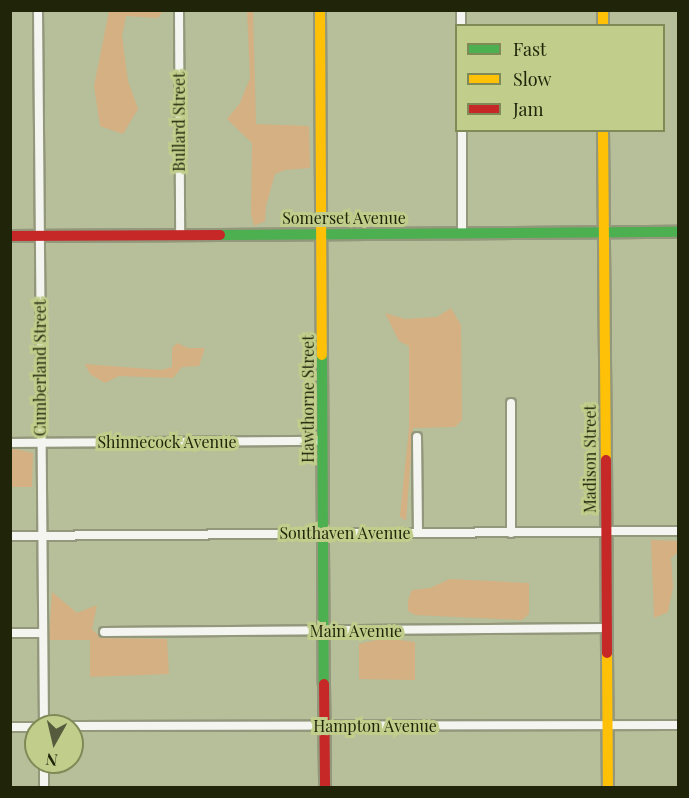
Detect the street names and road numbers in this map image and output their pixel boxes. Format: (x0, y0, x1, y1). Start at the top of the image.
street label: Bullard Street (169, 72, 189, 172)
street label: Somerset Avenue (282, 208, 406, 228)
street label: Cumberland Street (30, 300, 50, 436)
street label: Hawthorne Street (298, 335, 318, 463)
street label: Madison Street (580, 405, 600, 513)
street label: Shinnecock Avenue (97, 432, 237, 452)
street label: Southaven Avenue (279, 523, 411, 543)
street label: Main Avenue (310, 621, 402, 641)
street label: Hampton Avenue (313, 716, 437, 736)

